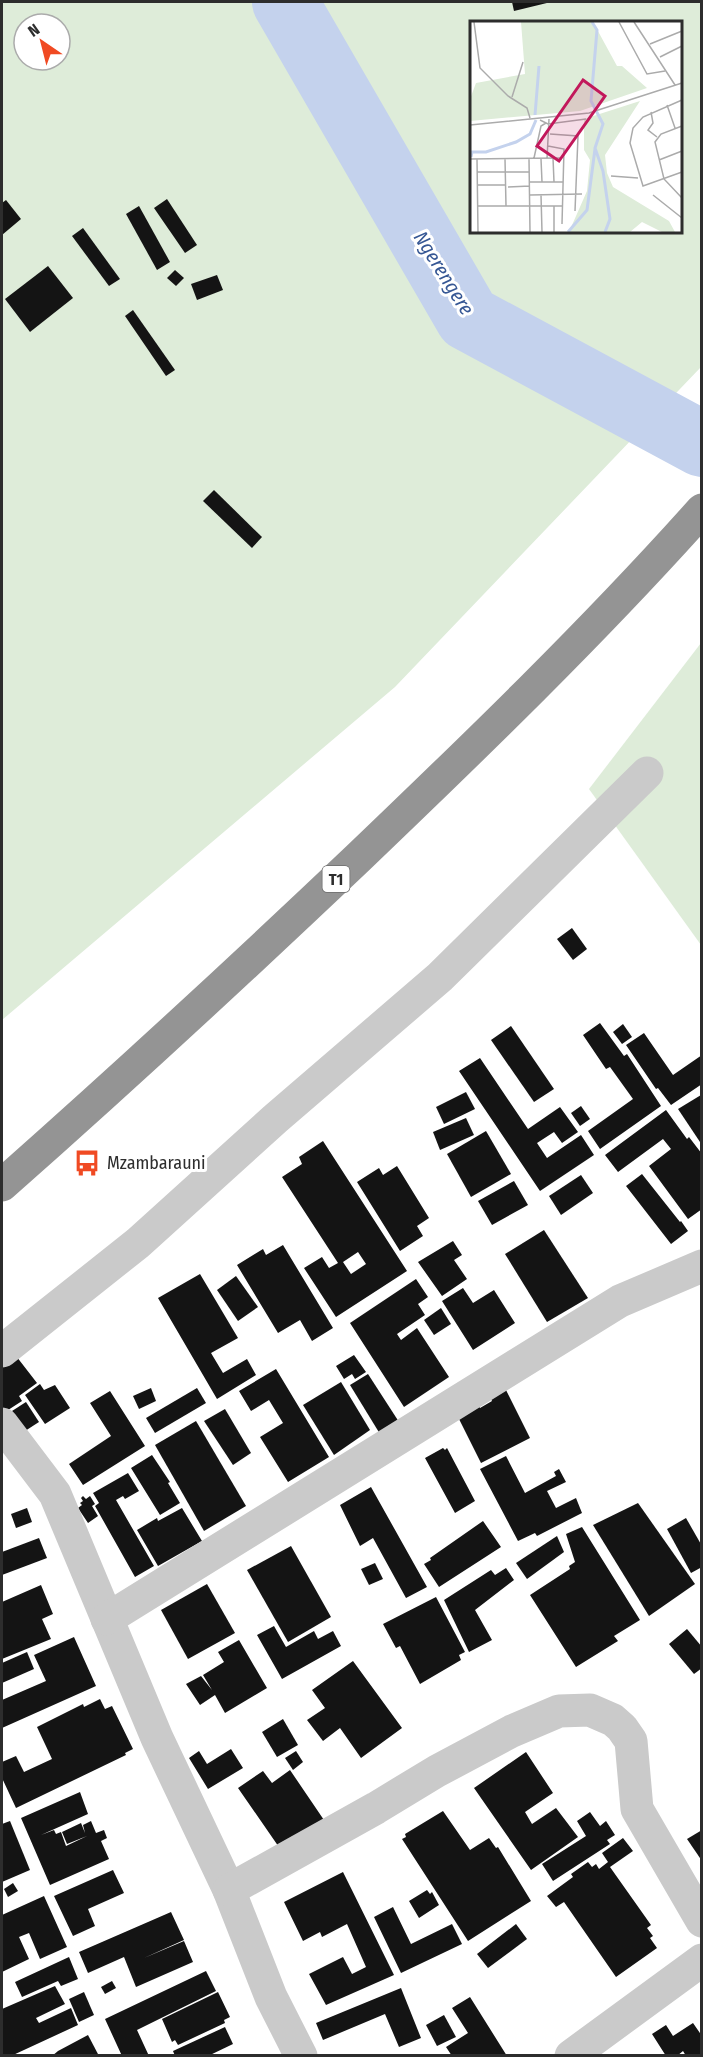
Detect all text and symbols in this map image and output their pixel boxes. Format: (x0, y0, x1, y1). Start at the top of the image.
north arrow (12, 12, 72, 72)
text: N (24, 20, 43, 41)
inset map (470, 21, 682, 232)
water label: Ngerengere (409, 227, 479, 320)
road number: T1 (322, 866, 350, 892)
bus stop icon: Mzambarauni (72, 1148, 102, 1178)
place label: Mzambarauni (107, 1152, 206, 1174)

